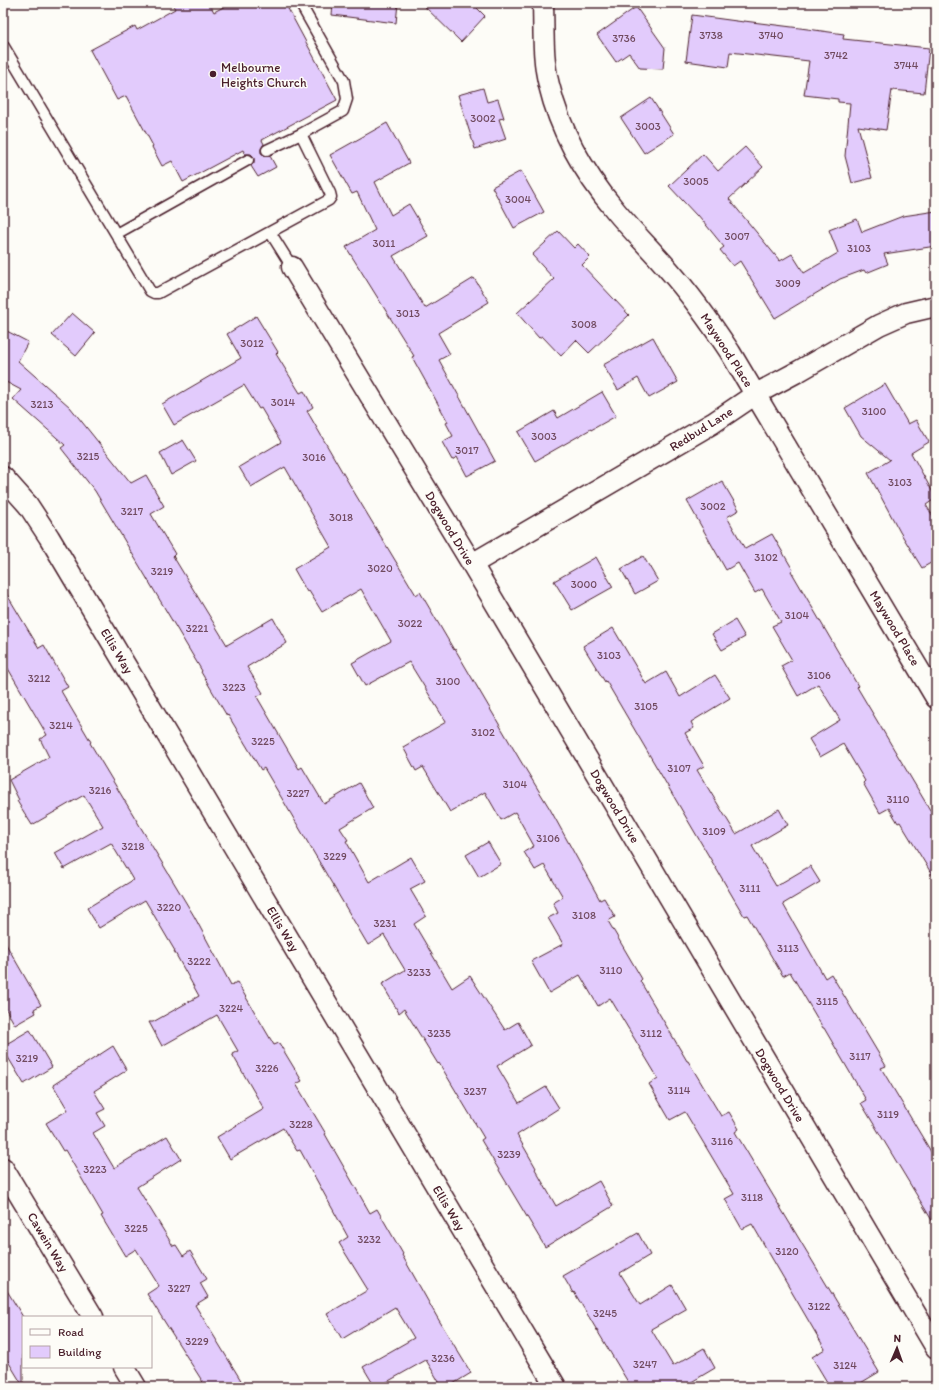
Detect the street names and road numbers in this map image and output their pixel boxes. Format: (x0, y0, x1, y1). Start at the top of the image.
street label: Maywood Place (698, 310, 756, 390)
street label: Redbud Lane (667, 404, 735, 454)
street label: Dogwood Drive (422, 488, 478, 568)
street label: Maywood Place (867, 588, 923, 668)
street label: Ellis Way (98, 626, 136, 676)
street label: Dogwood Drive (587, 766, 643, 846)
street label: Ellis Way (264, 904, 302, 954)
street label: Dogwood Drive (752, 1045, 808, 1125)
street label: Ellis Way (430, 1183, 468, 1233)
street label: Cawein Way (24, 1209, 72, 1275)

